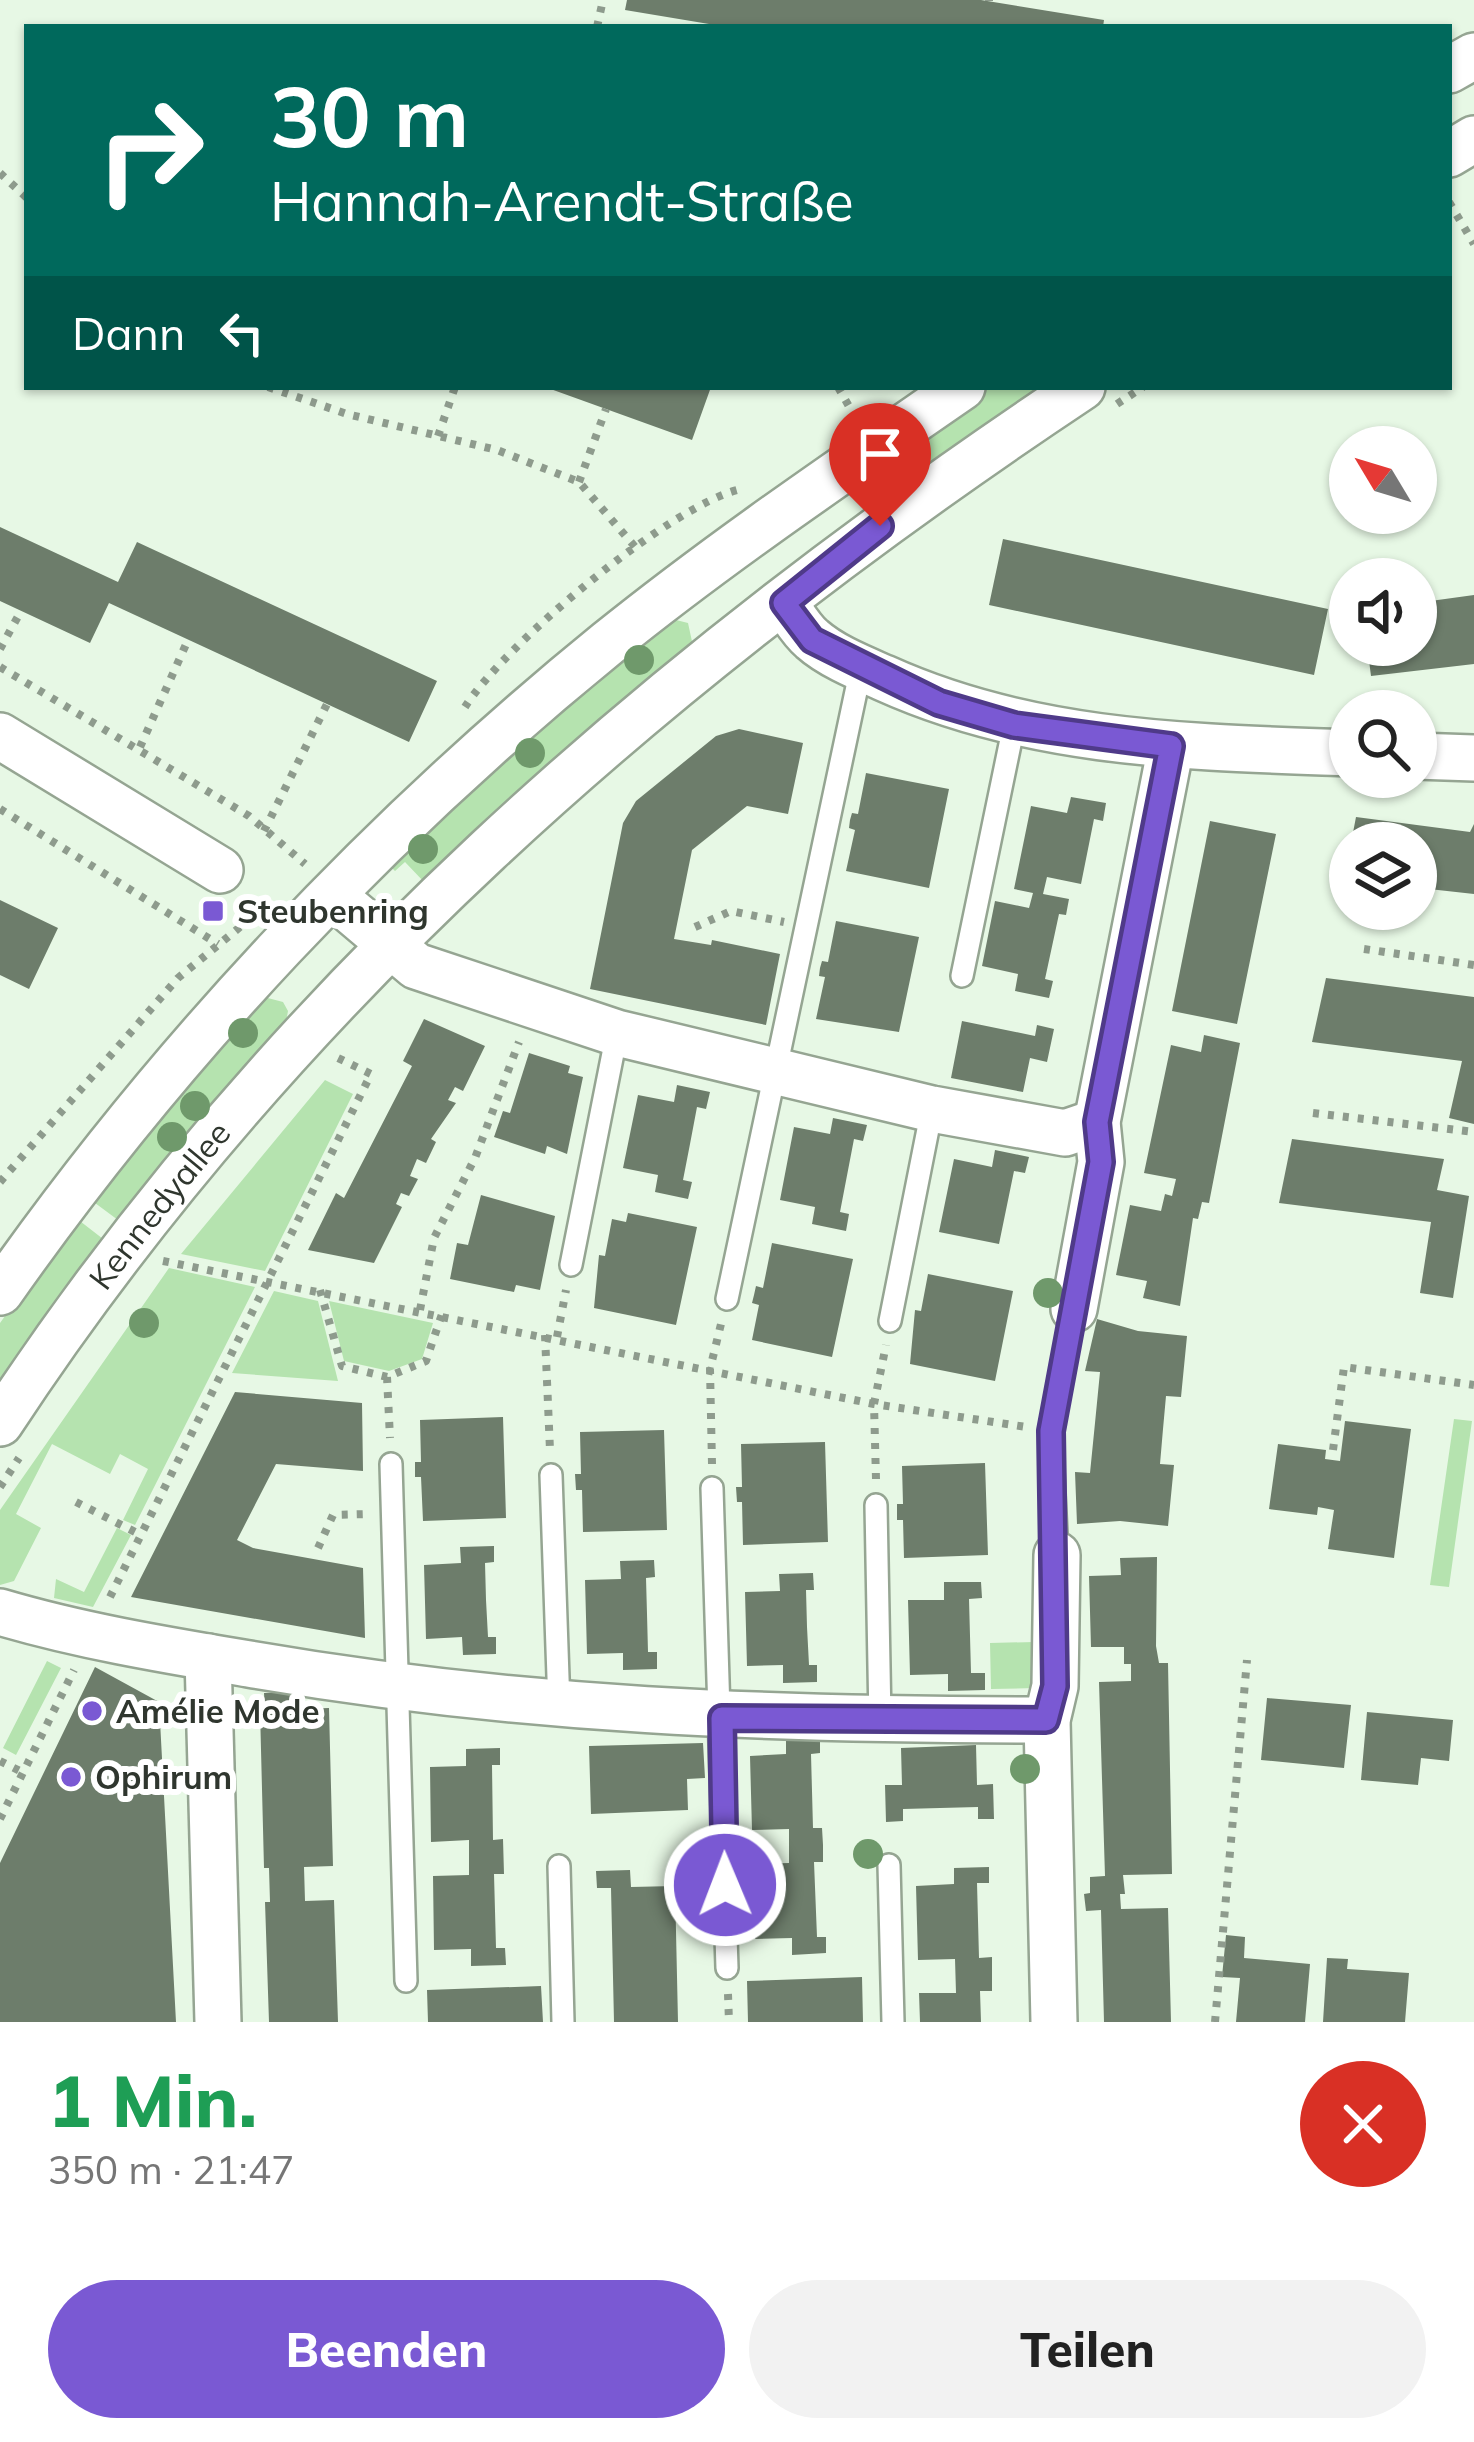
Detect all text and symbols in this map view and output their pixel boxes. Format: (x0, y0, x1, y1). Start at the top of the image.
text: 30 m (270, 63, 469, 168)
icon: right (72, 72, 228, 228)
text: Hannah-Arendt-Straße (270, 167, 854, 235)
icon: left (209, 300, 275, 366)
text: Dann (72, 305, 185, 361)
pin (829, 403, 931, 526)
icon: arrive (847, 421, 913, 487)
north arrow (1329, 426, 1437, 534)
map controls (1329, 426, 1437, 930)
button: sound (1329, 558, 1437, 666)
button: search (1329, 690, 1437, 798)
button: layers (1329, 822, 1437, 930)
place label: Steubenring (237, 890, 429, 931)
marker: Steubenring (200, 898, 226, 924)
street label: Kennedyallee (80, 1112, 239, 1297)
place label: Amélie Mode (116, 1690, 320, 1731)
marker: Amélie Mode (79, 1698, 105, 1724)
place label: Ophirum (95, 1756, 232, 1797)
marker: Ophirum (58, 1764, 84, 1790)
position arrow (662, 1822, 788, 1948)
text: 1 Min. (48, 2055, 257, 2145)
button: close (1300, 2061, 1426, 2187)
text: 350 m · 21:47 (48, 2145, 294, 2194)
button: Beenden (48, 2280, 725, 2418)
button: Teilen (749, 2280, 1426, 2418)

